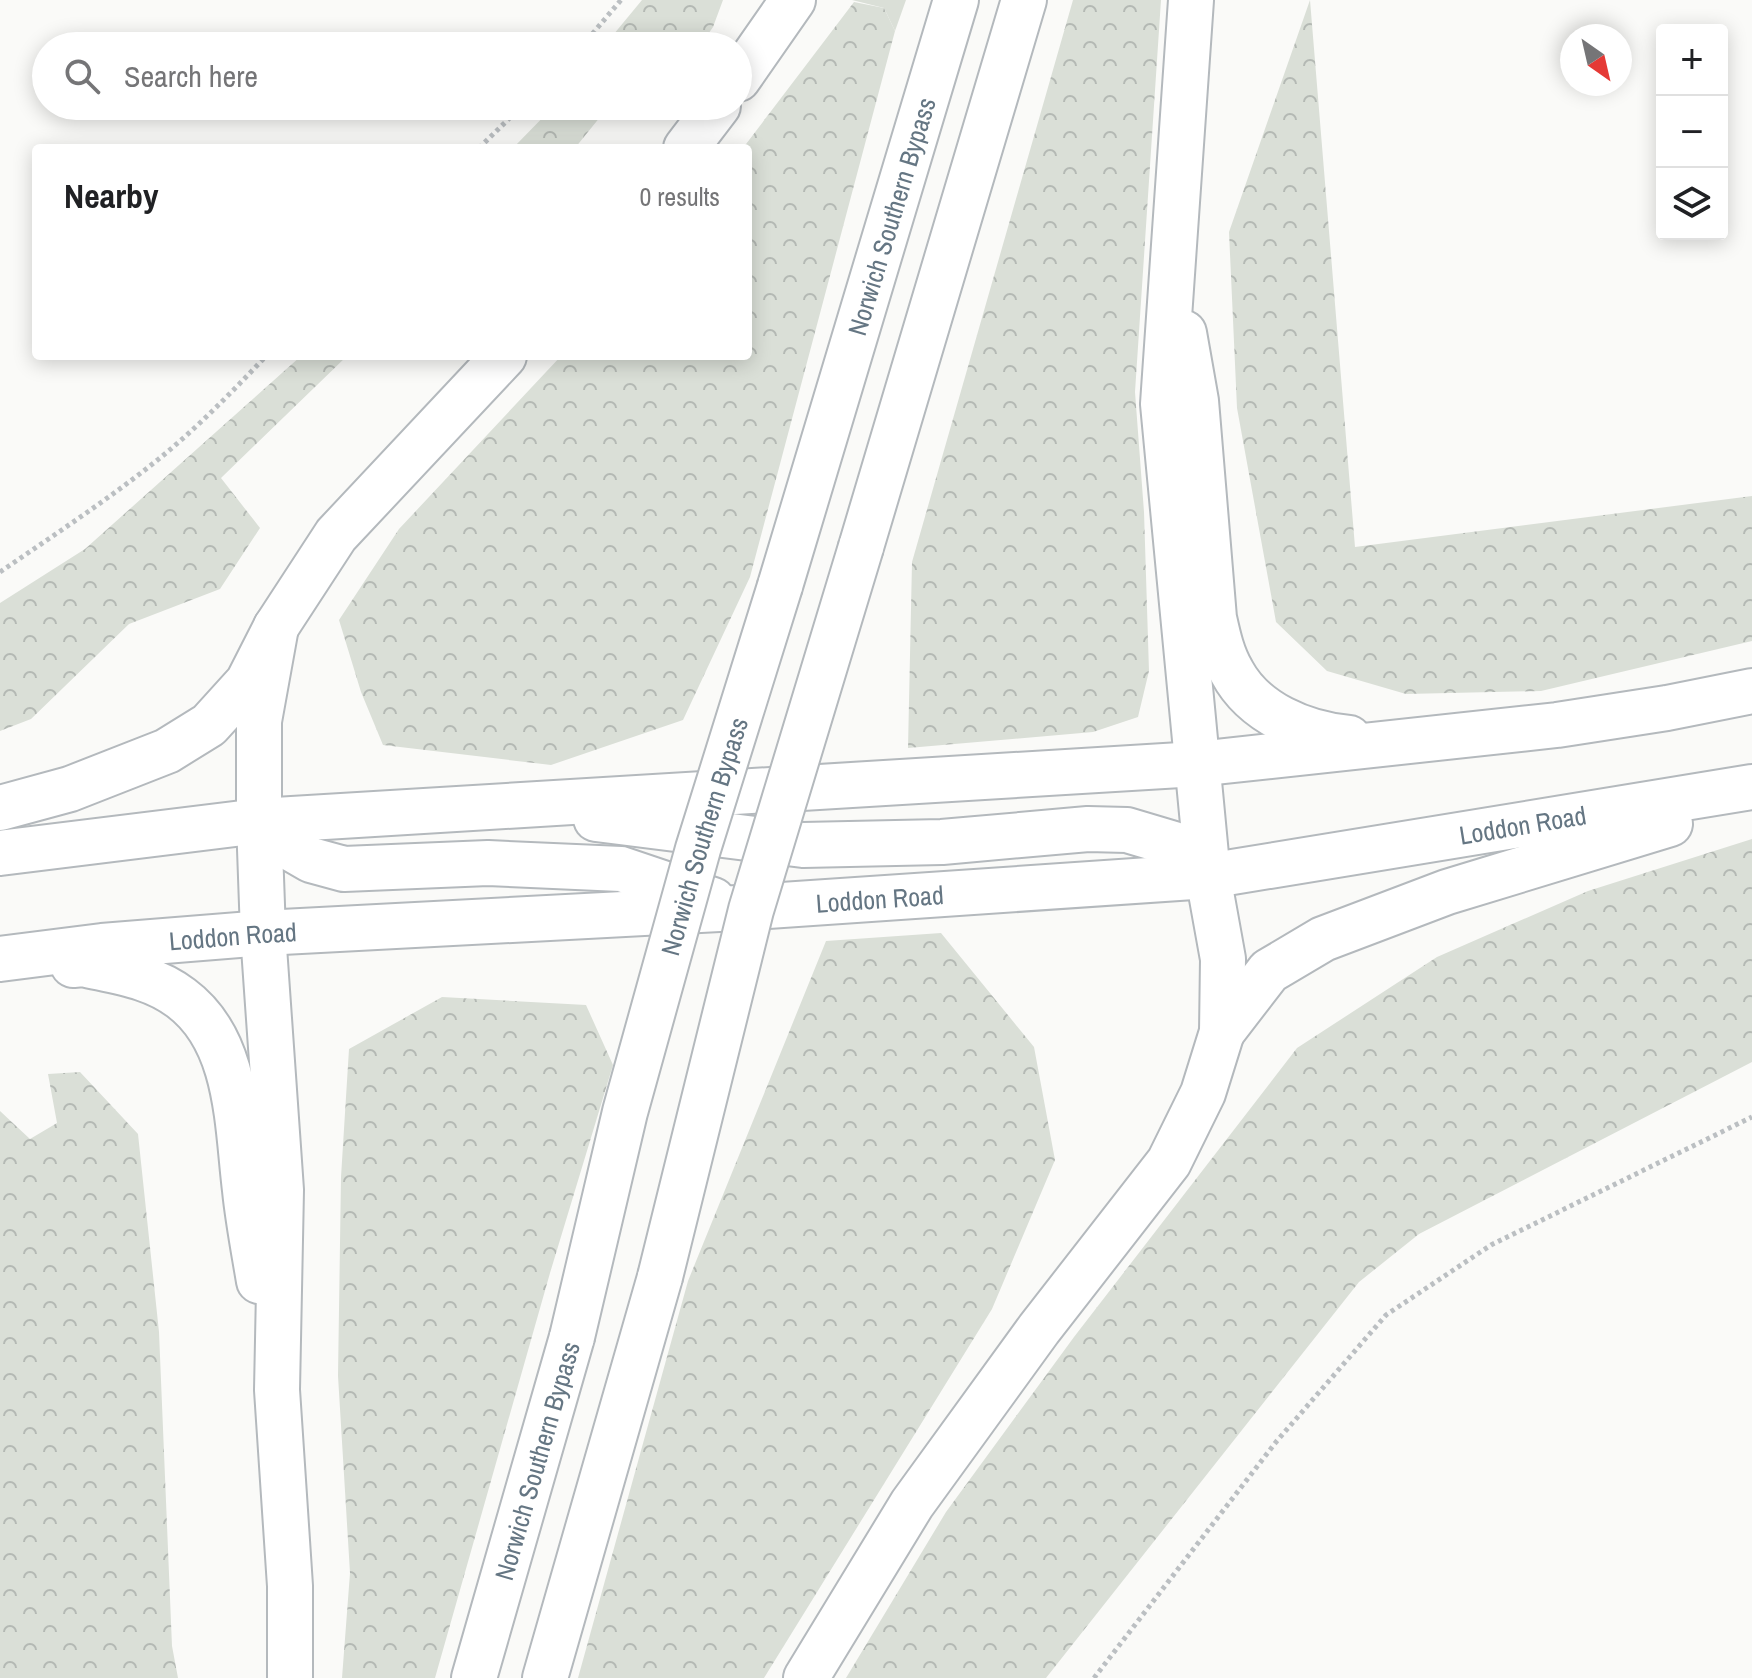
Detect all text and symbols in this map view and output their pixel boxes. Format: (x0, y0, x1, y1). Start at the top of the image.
north arrow (1560, 24, 1632, 96)
map controls (1656, 24, 1728, 240)
button: + (1656, 24, 1728, 96)
search box (32, 32, 752, 120)
icon: search (60, 54, 104, 98)
text: Search here (124, 56, 258, 96)
street label: Norwich Southern Bypass (839, 93, 943, 339)
button: − (1656, 96, 1728, 168)
button: layers (1656, 168, 1728, 240)
text: Nearby (64, 173, 159, 219)
text: 0 results (639, 179, 720, 214)
street label: Norwich Southern Bypass (652, 713, 756, 959)
street label: Loddon Road (1457, 797, 1589, 852)
street label: Loddon Road (815, 877, 945, 920)
street label: Loddon Road (168, 914, 298, 958)
street label: Norwich Southern Bypass (486, 1337, 587, 1584)

